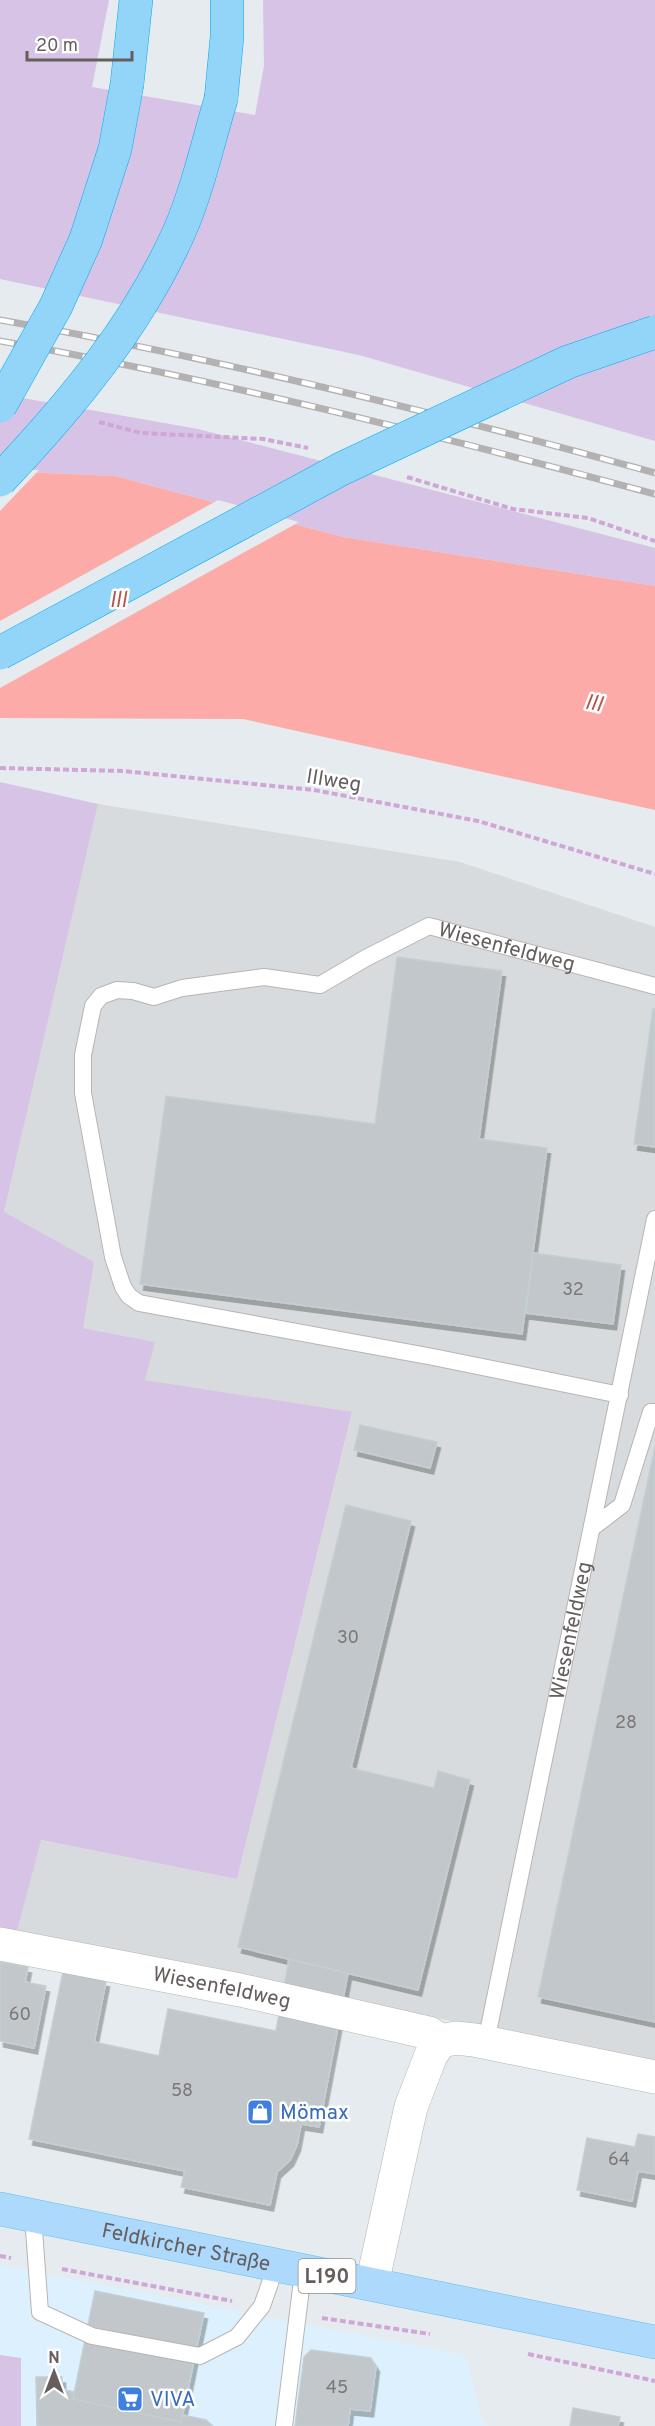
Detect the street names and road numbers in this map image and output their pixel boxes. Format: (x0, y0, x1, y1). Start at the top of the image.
street label: Illweg (304, 764, 363, 799)
street label: Wiesenfeldweg (435, 917, 578, 979)
street label: Wiesenfeldweg (545, 1559, 599, 1702)
street label: Wiesenfeldweg (150, 1962, 293, 2016)
street label: Feldkircher Straße (99, 2218, 273, 2279)
road number: L190 (298, 2259, 356, 2293)

